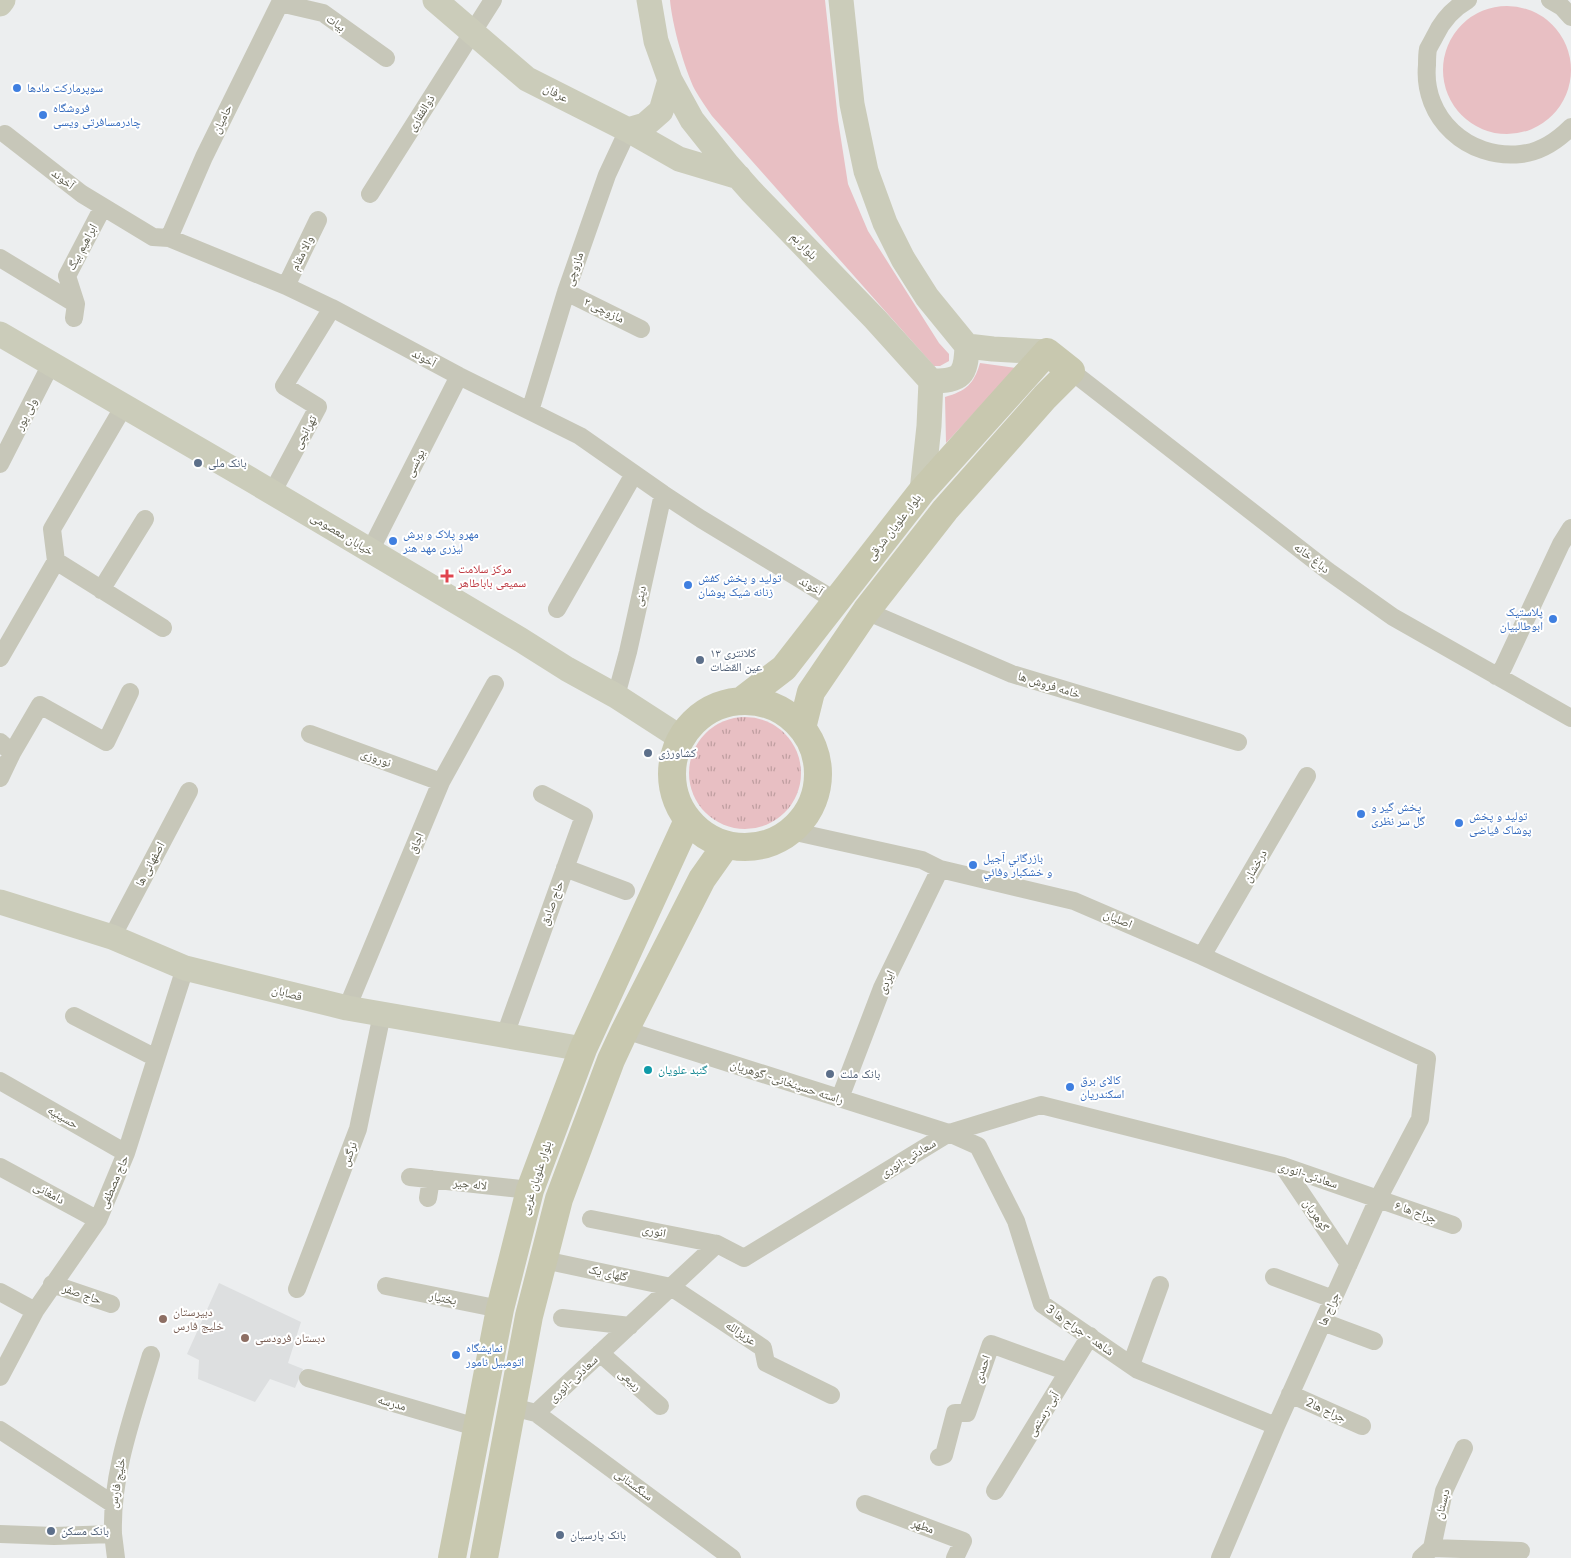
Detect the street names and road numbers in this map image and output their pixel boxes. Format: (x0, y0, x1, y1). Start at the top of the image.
street label: بیات (323, 11, 349, 35)
street label: عرفان (541, 80, 571, 106)
street label: ذوالفقاری (404, 92, 438, 134)
street label: حامیان (208, 101, 236, 136)
street label: آخوند (48, 165, 79, 194)
street label: ابراهیم بیگ (63, 221, 101, 273)
street label: بلوار بَم (787, 229, 821, 263)
street label: والا مقام (287, 233, 317, 273)
street label: مازوچی (561, 250, 587, 288)
street label: مازوچی ۲ (581, 293, 627, 327)
street label: آخوند (409, 345, 440, 371)
street label: ولی پور (11, 395, 41, 434)
street label: تهرانچی (290, 412, 321, 452)
street label: یونسی (401, 446, 429, 480)
street label: بلوار علویان شرقی (863, 490, 925, 564)
street label: خیابان معصومی (308, 509, 377, 559)
street label: دباغ خانه (1291, 539, 1333, 577)
street label: آخوند (796, 573, 827, 600)
street label: دینی (630, 584, 650, 608)
street label: خامه فروش ها (1016, 668, 1083, 702)
street label: نوروزی (359, 745, 393, 771)
street label: اجاق (404, 830, 428, 856)
street label: اصفهانی ها (132, 839, 168, 889)
street label: درخشان (1239, 847, 1271, 885)
street label: حاج صادق (537, 878, 568, 928)
street label: اصلیان (1101, 906, 1135, 932)
street label: ایزدی (874, 968, 898, 996)
street label: قصابان (270, 982, 304, 1004)
street label: راسته حسینخانی- گوهریان (728, 1056, 846, 1108)
street label: حسینیه (45, 1102, 82, 1132)
street label: سعادتی-انوری (877, 1135, 939, 1181)
street label: نرگس (337, 1139, 361, 1169)
street label: بلوار علویان غربی (517, 1139, 555, 1217)
street label: حاج مصطفی (96, 1152, 133, 1211)
street label: سعادتی-انوری (1276, 1158, 1340, 1192)
street label: لاله جیر (451, 1174, 488, 1194)
street label: دامغانی (31, 1178, 67, 1208)
street label: گوهریان (1299, 1196, 1333, 1234)
street label: جراح ها ۶ (1393, 1197, 1440, 1227)
street label: انوری (641, 1221, 667, 1241)
street label: گلهای یک (587, 1261, 629, 1285)
street label: حاج صفر (59, 1280, 104, 1308)
street label: بختیار (427, 1287, 458, 1309)
street label: جراح ها (1315, 1289, 1344, 1328)
street label: شاهد - جراح ها 3 (1043, 1301, 1117, 1359)
street label: عزیزالله (723, 1317, 759, 1349)
street label: سعادتی-انوری (545, 1352, 601, 1406)
street label: احمدی (970, 1353, 994, 1385)
street label: ربیعی (615, 1366, 645, 1395)
street label: آبی-رستمی (1023, 1388, 1063, 1439)
street label: مدرسه (376, 1391, 408, 1415)
street label: جراح ها2 (1303, 1394, 1349, 1426)
street label: خلیج فارس (105, 1456, 129, 1509)
street label: سنگستانی (612, 1465, 656, 1505)
street label: دبستان (1431, 1487, 1453, 1521)
street label: مطهر (909, 1514, 936, 1537)

